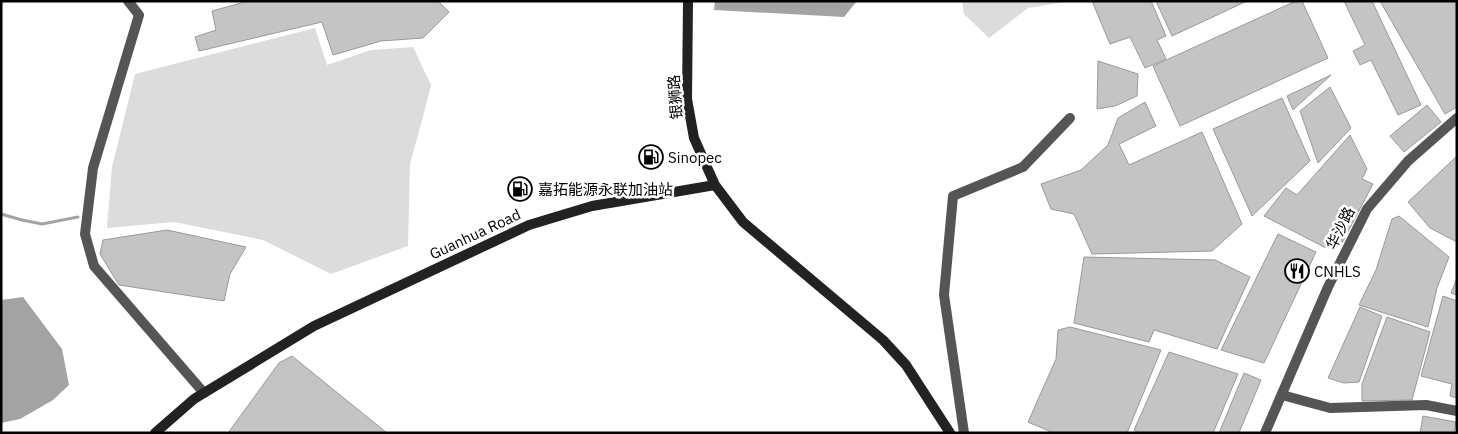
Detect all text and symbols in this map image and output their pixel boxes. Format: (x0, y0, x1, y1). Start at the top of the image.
street label: 银狮路 (664, 74, 686, 120)
fuel station icon: Sinopec (638, 144, 664, 170)
place label: Sinopec (668, 148, 722, 167)
fuel station icon: 嘉拓能源永联加油站 (507, 176, 533, 202)
place label: 嘉拓能源永联加油站 (538, 180, 673, 199)
street label: 华沙路 (1322, 204, 1358, 252)
street label: Guanhua Road (426, 205, 524, 263)
restaurant icon: CNHLS (1284, 258, 1310, 284)
place label: CNHLS (1314, 262, 1361, 281)

